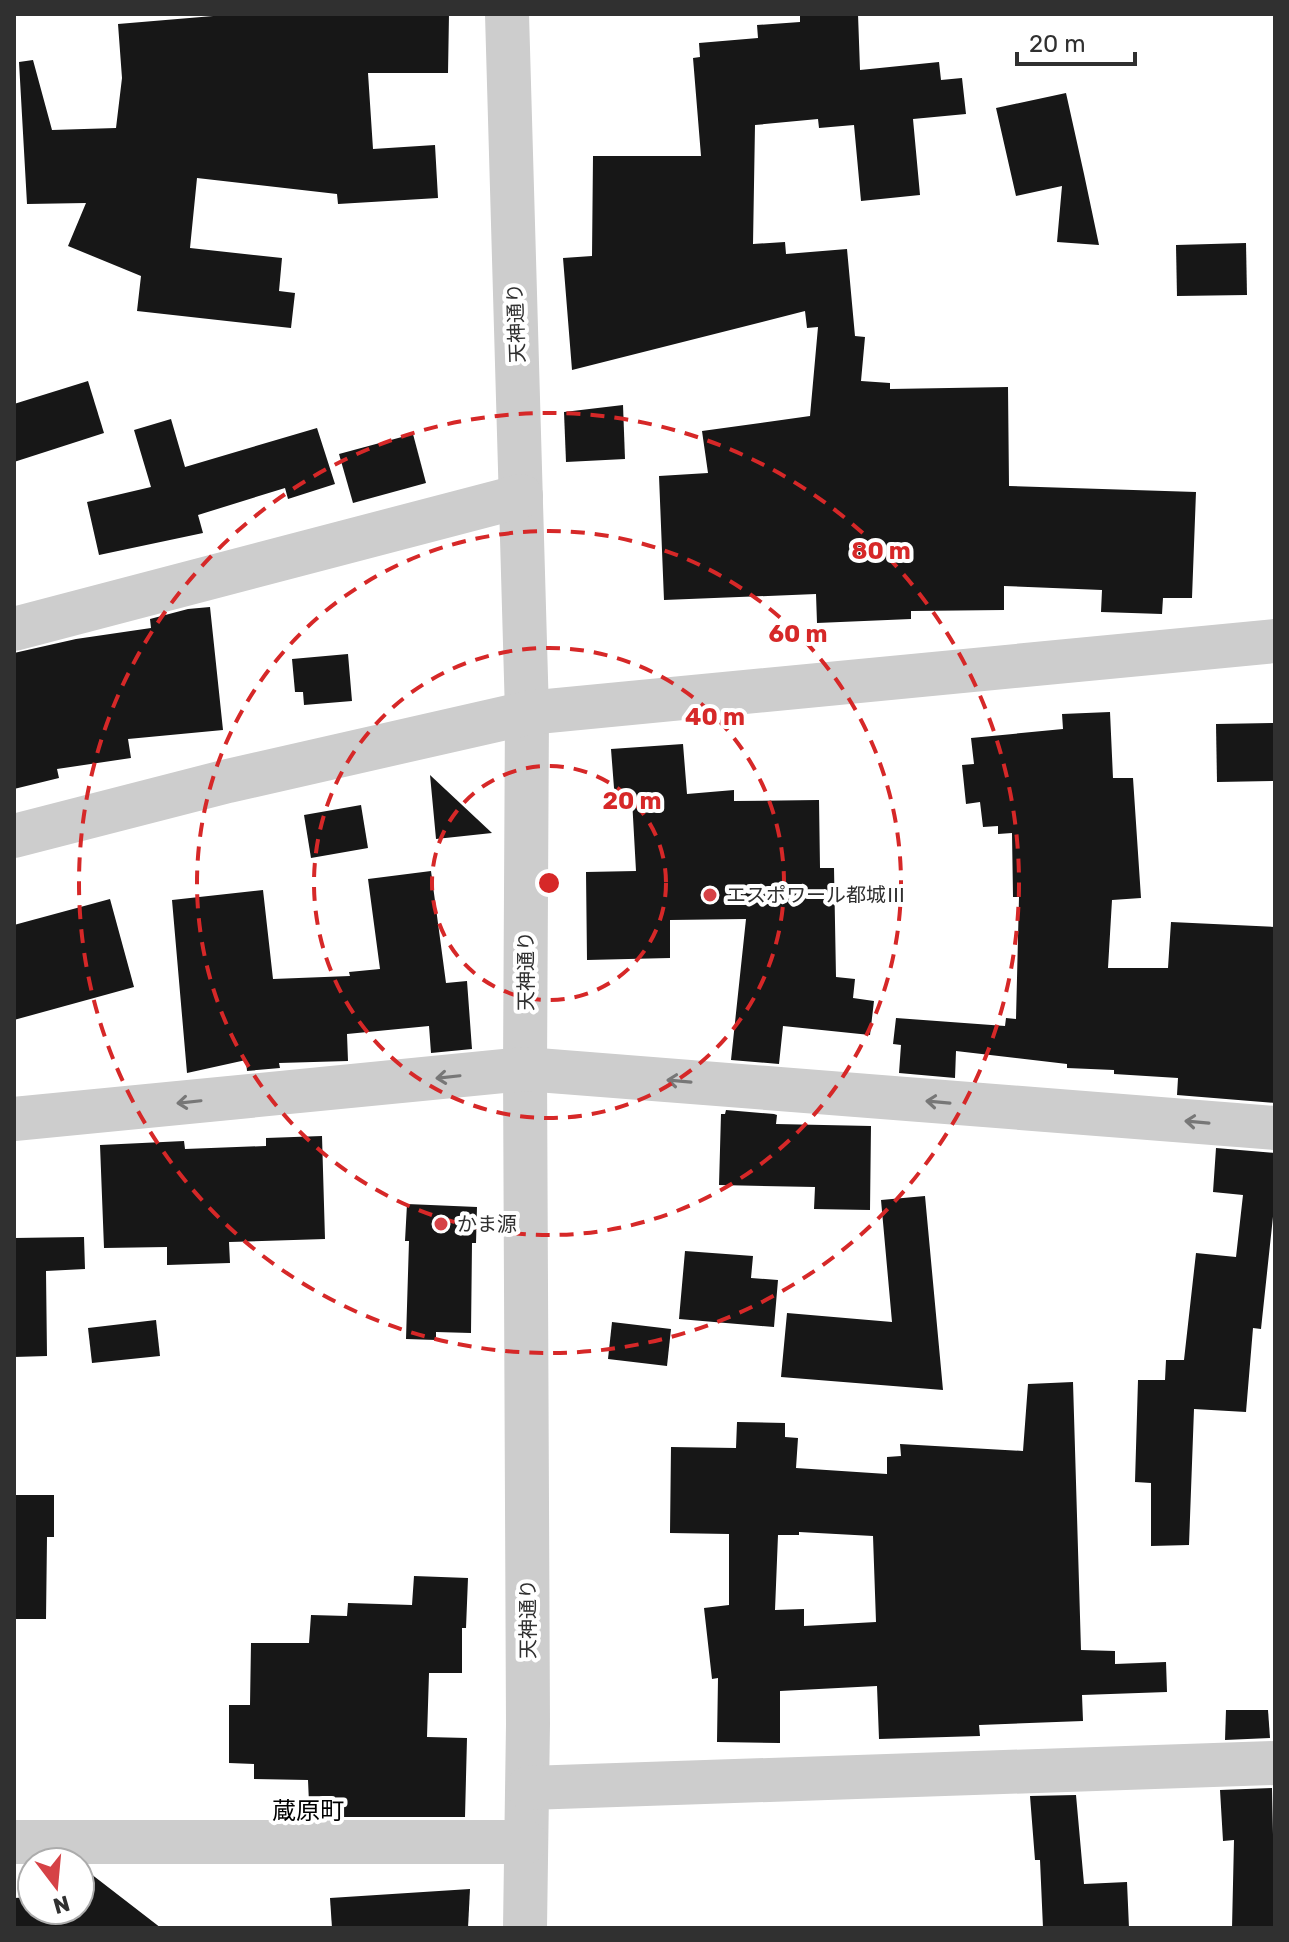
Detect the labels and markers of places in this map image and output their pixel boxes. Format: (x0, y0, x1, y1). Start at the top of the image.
centre of rings (535, 869, 563, 897)
place label: エスポワール都城Ⅲ (726, 883, 906, 907)
marker: エスポワール都城Ⅲ (701, 886, 719, 904)
place label: かま源 (457, 1212, 517, 1236)
marker: かま源 (432, 1215, 450, 1233)

